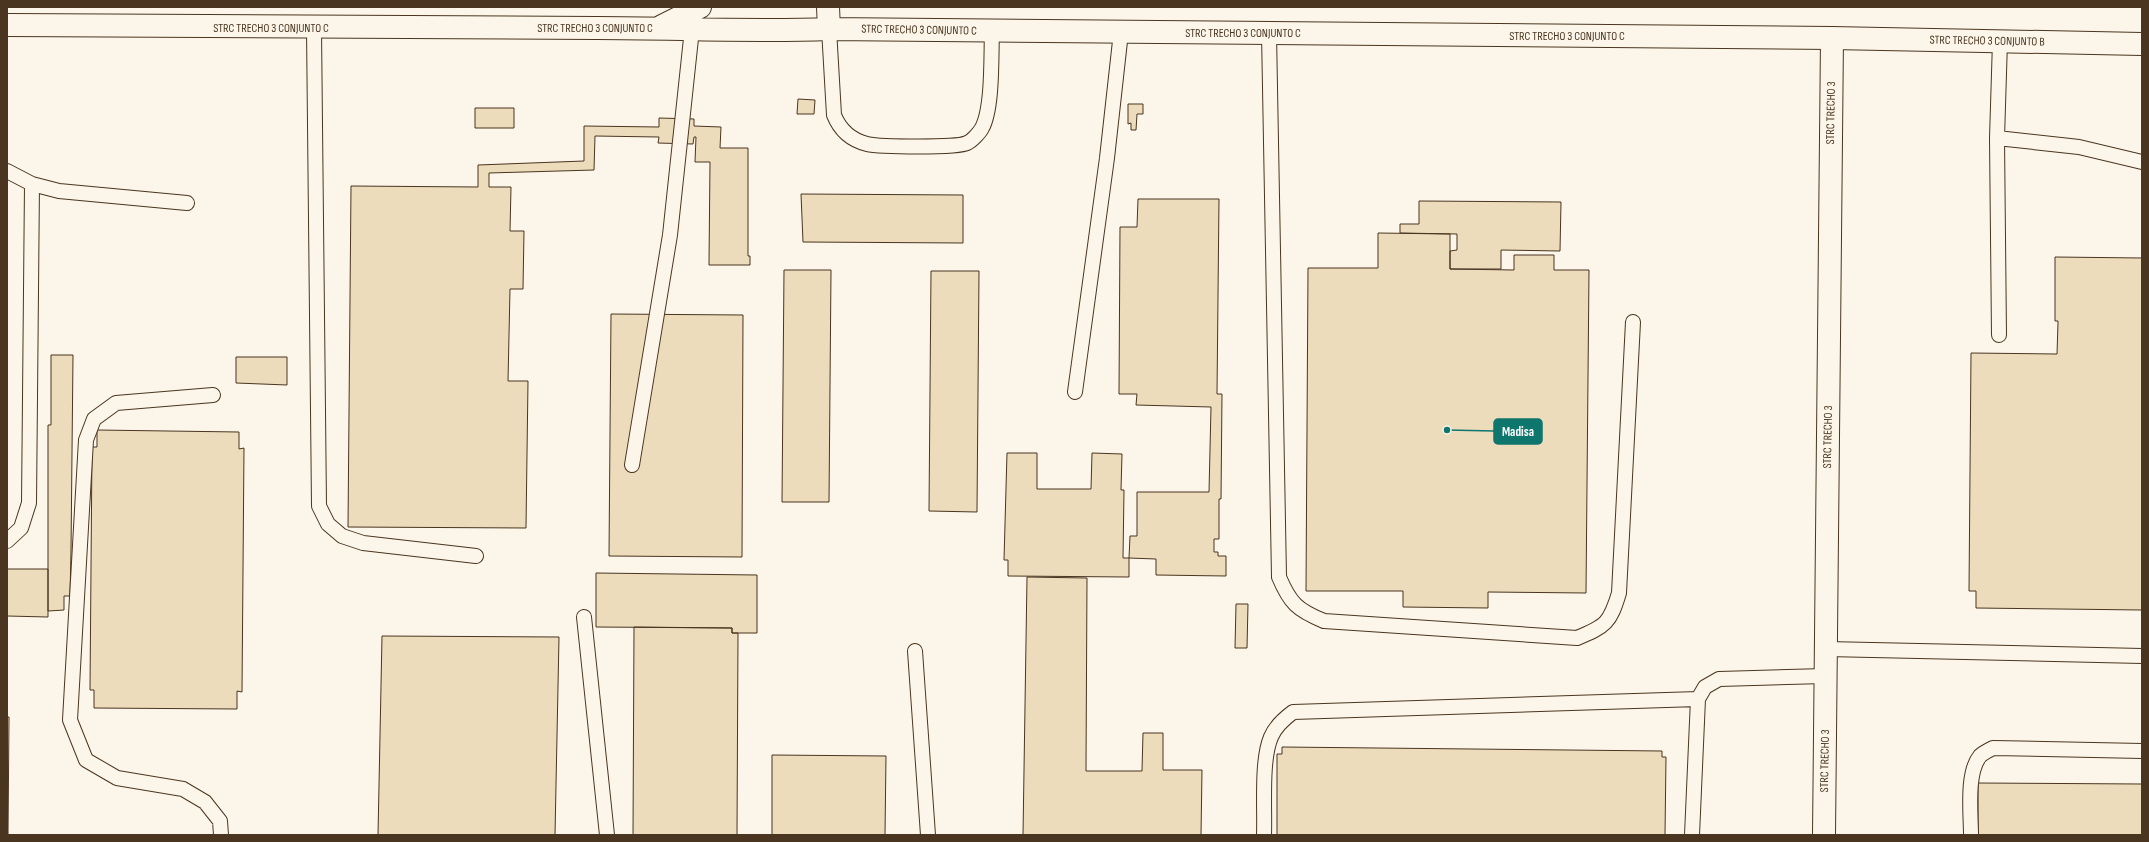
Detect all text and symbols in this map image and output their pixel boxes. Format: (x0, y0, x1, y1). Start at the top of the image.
street label: STRC TRECHO 3 CONJUNTO C (213, 21, 329, 36)
street label: STRC TRECHO 3 CONJUNTO C (537, 21, 653, 36)
street label: STRC TRECHO 3 CONJUNTO C (861, 21, 977, 39)
street label: STRC TRECHO 3 CONJUNTO C (1185, 26, 1301, 41)
street label: STRC TRECHO 3 CONJUNTO C (1509, 29, 1625, 44)
street label: STRC TRECHO 3 CONJUNTO B (1929, 32, 2045, 50)
street label: STRC TRECHO 3 (1823, 81, 1839, 145)
street label: STRC TRECHO 3 (1820, 405, 1836, 469)
callout: Madisa (1494, 419, 1542, 444)
text: Madisa (1502, 424, 1534, 440)
street label: STRC TRECHO 3 (1817, 729, 1833, 793)

